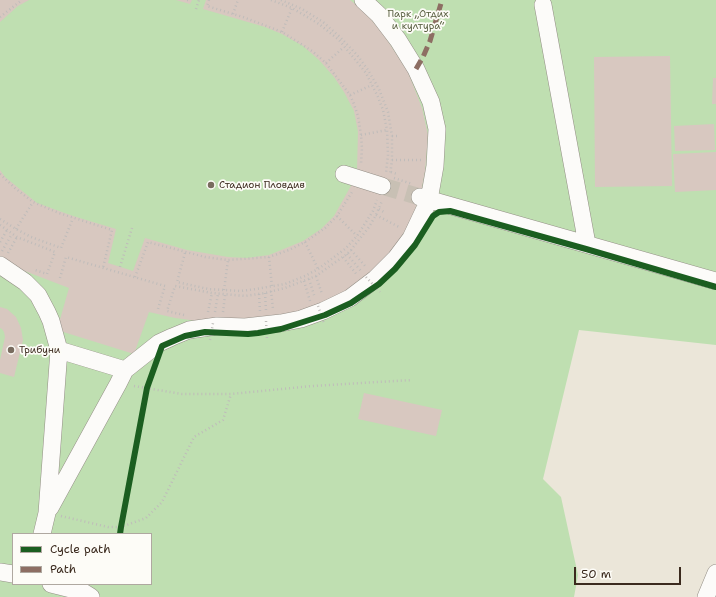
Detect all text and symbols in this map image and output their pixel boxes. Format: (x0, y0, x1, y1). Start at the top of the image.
park label: Парк „Отдих и култура“ (388, 8, 448, 32)
place label: Стадион Пловдив (219, 179, 305, 191)
marker: Стадион Пловдив (206, 180, 216, 190)
place label: Трибуни (19, 344, 60, 356)
marker: Трибуни (6, 345, 16, 355)
legend (12, 533, 152, 585)
text: Cycle path (50, 541, 111, 557)
scale bar (576, 559, 683, 585)
text: Path (50, 561, 76, 577)
text: 50 m (581, 566, 611, 582)

